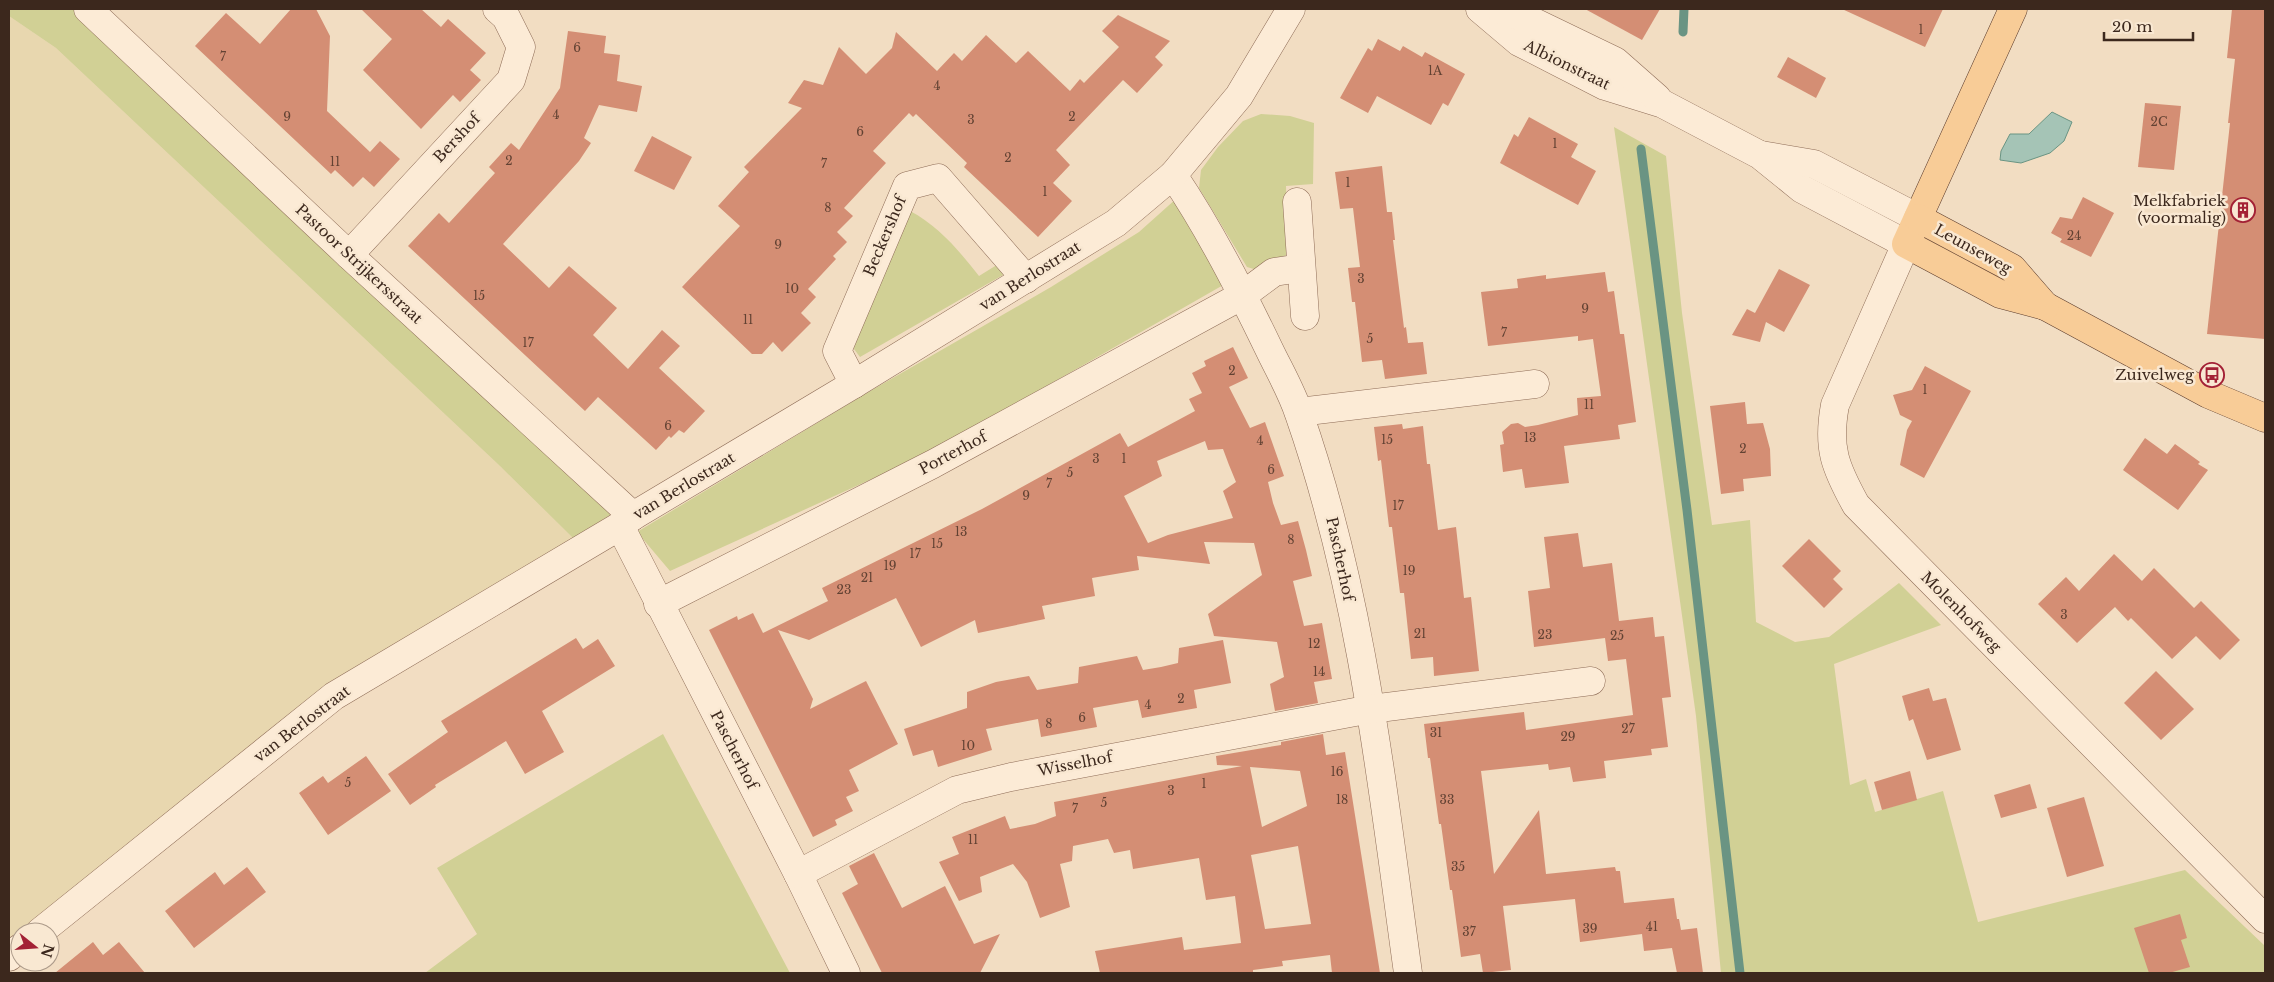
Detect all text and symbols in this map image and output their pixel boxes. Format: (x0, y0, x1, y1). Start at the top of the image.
scale bar (2104, 10, 2193, 42)
text: 20 m (2112, 17, 2152, 36)
house number: 1 (1918, 22, 1924, 37)
street label: Albionstraat (1520, 35, 1614, 94)
house number: 6 (573, 40, 581, 55)
house number: 7 (220, 49, 227, 64)
house number: 1A (1428, 63, 1443, 78)
house number: 4 (933, 78, 941, 93)
house number: 4 (552, 107, 560, 122)
street label: Bershof (429, 108, 485, 166)
house number: 9 (283, 109, 291, 124)
house number: 2 (1068, 109, 1076, 124)
house number: 3 (967, 112, 975, 127)
house number: 2C (2150, 114, 2168, 129)
house number: 6 (856, 124, 864, 139)
house number: 1 (1552, 136, 1558, 151)
house number: 2 (1004, 150, 1012, 165)
house number: 2 (505, 153, 513, 168)
house number: 11 (330, 154, 340, 169)
house number: 7 (821, 156, 828, 171)
house number: 1 (1345, 175, 1351, 190)
house number: 1 (1042, 184, 1048, 199)
street label: Beckershof (859, 191, 911, 279)
place label: Melkfabriek (voormalig) (2133, 191, 2227, 227)
building icon: Melkfabriek (voormalig) (2230, 197, 2256, 223)
street label: Pastoor Strijkersstraat (292, 200, 427, 328)
house number: 8 (824, 200, 832, 215)
street label: Leunseweg (1931, 220, 2016, 278)
house number: 24 (2067, 228, 2081, 243)
house number: 9 (774, 237, 782, 252)
street label: van Berlostraat (976, 237, 1084, 314)
house number: 3 (1357, 271, 1365, 286)
house number: 10 (785, 281, 799, 296)
house number: 15 (473, 288, 485, 303)
house number: 9 (1581, 301, 1589, 316)
house number: 11 (743, 312, 753, 327)
house number: 7 (1501, 325, 1508, 340)
house number: 5 (1367, 331, 1374, 346)
house number: 17 (522, 335, 535, 350)
bus stop icon: Zuivelweg (2199, 362, 2225, 388)
house number: 2 (1228, 363, 1236, 378)
place label: Zuivelweg (2115, 365, 2195, 384)
house number: 1 (1922, 382, 1928, 397)
house number: 11 (1584, 397, 1594, 412)
house number: 6 (664, 418, 672, 433)
street label: Porterhof (915, 426, 992, 478)
house number: 13 (1524, 430, 1536, 445)
house number: 15 (1381, 432, 1393, 447)
house number: 4 (1256, 433, 1264, 448)
house number: 2 (1739, 441, 1747, 456)
street label: van Berlostraat (629, 447, 739, 524)
house number: 3 (1092, 451, 1100, 466)
house number: 1 (1121, 451, 1127, 466)
house number: 6 (1267, 462, 1275, 477)
house number: 5 (1067, 465, 1074, 480)
house number: 7 (1046, 476, 1053, 491)
house number: 9 (1022, 488, 1030, 503)
house number: 17 (1392, 498, 1405, 513)
street label: Pascherhof (1322, 515, 1359, 605)
house number: 13 (955, 524, 967, 539)
house number: 8 (1287, 532, 1295, 547)
house number: 15 (931, 536, 943, 551)
house number: 17 (909, 546, 922, 561)
house number: 19 (883, 558, 897, 573)
house number: 19 (1402, 563, 1416, 578)
street label: Molenhofweg (1917, 567, 2006, 657)
house number: 21 (861, 570, 873, 585)
house number: 23 (837, 582, 851, 597)
house number: 3 (2060, 607, 2068, 622)
house number: 21 (1414, 626, 1426, 641)
house number: 23 (1538, 627, 1552, 642)
house number: 25 (1610, 628, 1624, 643)
house number: 12 (1308, 636, 1320, 651)
house number: 14 (1313, 664, 1325, 679)
street label: van Berlostraat (250, 681, 354, 766)
house number: 2 (1177, 691, 1185, 706)
house number: 4 (1144, 697, 1152, 712)
street label: Pascherhof (707, 707, 763, 794)
house number: 6 (1078, 710, 1086, 725)
house number: 8 (1045, 716, 1053, 731)
house number: 27 (1621, 721, 1636, 736)
house number: 31 (1430, 725, 1442, 740)
house number: 29 (1560, 729, 1576, 744)
house number: 10 (961, 738, 975, 753)
street label: Wisselhof (1035, 747, 1116, 780)
house number: 16 (1330, 764, 1344, 779)
house number: 5 (345, 775, 352, 790)
house number: 1 (1201, 776, 1207, 791)
house number: 3 (1167, 783, 1175, 798)
house number: 18 (1336, 792, 1348, 807)
house number: 33 (1440, 792, 1454, 807)
house number: 5 (1101, 795, 1108, 810)
house number: 7 (1072, 801, 1079, 816)
house number: 11 (968, 832, 978, 847)
house number: 35 (1451, 859, 1465, 874)
house number: 41 (1646, 919, 1658, 934)
house number: 39 (1582, 921, 1598, 936)
north arrow (10, 922, 60, 972)
house number: 37 (1462, 924, 1477, 939)
text: N (37, 942, 58, 960)

